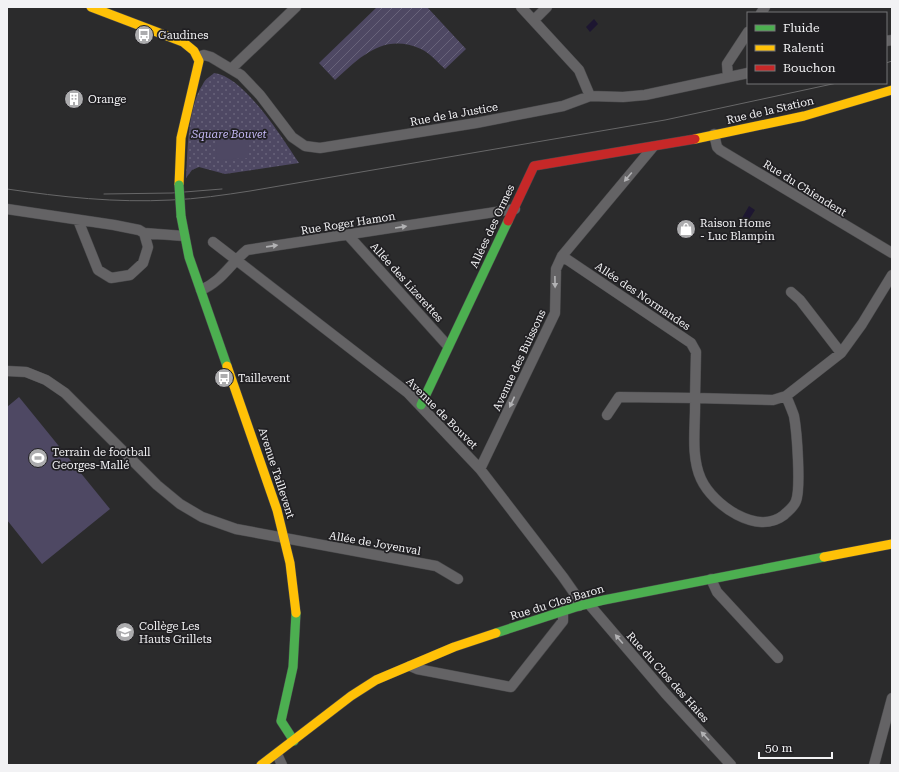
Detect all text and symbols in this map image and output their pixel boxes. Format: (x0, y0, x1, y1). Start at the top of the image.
legend (747, 12, 887, 84)
text: Fluide (783, 21, 820, 35)
bus stop icon: Gaudines (133, 24, 155, 46)
place label: Gaudines (158, 29, 208, 42)
text: Ralenti (783, 41, 824, 55)
text: Bouchon (783, 61, 836, 75)
building icon: Orange (63, 88, 85, 110)
place label: Orange (88, 93, 126, 106)
street label: Rue de la Station (725, 94, 815, 127)
street label: Rue de la Justice (409, 100, 499, 129)
park label: Square Bouvet (190, 128, 267, 141)
street label: Rue du Chiendent (761, 158, 849, 219)
one-way arrow (623, 171, 632, 182)
street label: Allées des Ormes (467, 182, 517, 270)
street label: Rue Roger Hamon (300, 210, 396, 237)
place label: Raison Home - Luc Blampin (700, 217, 775, 243)
shop icon: Raison Home - Luc Blampin (675, 218, 697, 240)
one-way arrow (395, 224, 407, 230)
street label: Allée des Lizerettes (368, 240, 446, 325)
one-way arrow (266, 243, 278, 249)
street label: Allée des Normandes (593, 260, 693, 333)
one-way arrow (552, 276, 558, 289)
street label: Avenue des Buissons (490, 307, 549, 413)
bus stop icon: Taillevent (213, 367, 235, 389)
place label: Taillevent (238, 372, 290, 385)
street label: Avenue de Bouvet (403, 375, 480, 452)
one-way arrow (509, 396, 515, 407)
street label: Avenue Taillevent (256, 426, 297, 520)
place label: Terrain de football Georges-Mallé (52, 446, 151, 472)
sports icon: Terrain de football Georges-Mallé (27, 447, 49, 469)
street label: Allée de Joyenval (328, 529, 422, 558)
street label: Rue du Clos Baron (509, 582, 606, 623)
place label: Collège Les Hauts Grillets (139, 620, 212, 646)
school or university icon: Collège Les Hauts Grillets (114, 621, 136, 643)
street label: Rue du Clos des Haies (624, 630, 712, 725)
one-way arrow (614, 634, 623, 644)
one-way arrow (700, 731, 710, 741)
scale bar (759, 734, 832, 760)
text: 50 m (765, 741, 792, 755)

